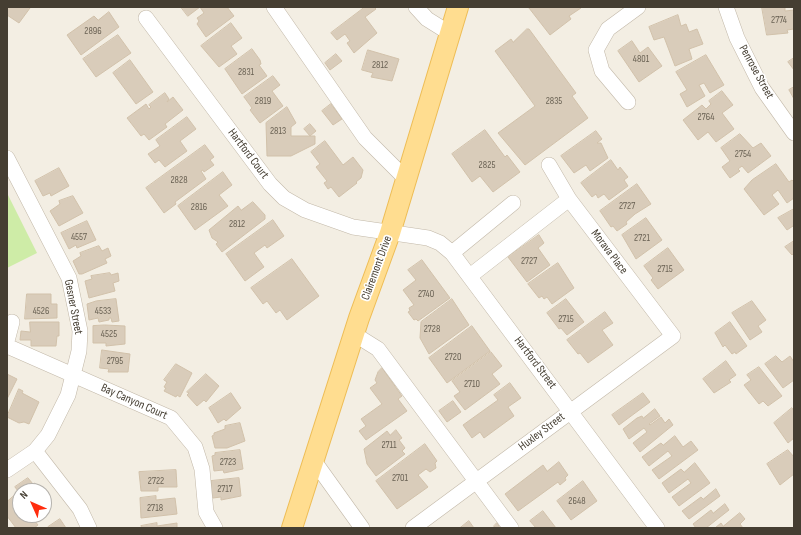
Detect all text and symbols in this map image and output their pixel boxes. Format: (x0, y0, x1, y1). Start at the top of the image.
house number: 2774 (771, 14, 787, 26)
house number: 2896 (84, 25, 102, 37)
street label: Penrose Street (735, 42, 777, 102)
house number: 4801 (633, 53, 649, 65)
house number: 2812 (372, 59, 388, 71)
house number: 2831 (238, 66, 254, 78)
house number: 2819 (255, 95, 271, 107)
house number: 2835 (546, 95, 562, 107)
house number: 2764 (698, 111, 714, 123)
house number: 2813 (270, 125, 286, 137)
street label: Hartford Court (224, 126, 272, 182)
house number: 2754 (735, 148, 751, 160)
house number: 2825 (479, 159, 495, 171)
house number: 2828 (170, 174, 188, 186)
house number: 2727 (619, 200, 635, 212)
house number: 2816 (191, 201, 207, 213)
house number: 2812 (229, 218, 245, 230)
street label: Morava Place (587, 227, 631, 277)
house number: 4557 (71, 231, 87, 243)
house number: 2721 (634, 232, 650, 244)
street label: Clairemont Drive (359, 234, 395, 302)
house number: 2727 (521, 255, 537, 267)
house number: 2715 (657, 263, 673, 275)
street label: Gesner Street (61, 278, 85, 336)
house number: 2740 (418, 288, 434, 300)
house number: 4526 (33, 305, 49, 317)
house number: 4533 (95, 305, 111, 317)
house number: 2715 (558, 313, 574, 325)
house number: 2728 (424, 323, 440, 335)
house number: 4525 (101, 328, 117, 340)
street label: Hartford Street (511, 334, 559, 392)
house number: 2720 (445, 351, 461, 363)
house number: 2795 (107, 355, 123, 367)
house number: 2710 (464, 378, 480, 390)
street label: Bay Canyon Court (99, 381, 169, 423)
street label: Huxley Street (516, 410, 568, 454)
house number: 2711 (381, 439, 397, 451)
house number: 2723 (220, 456, 236, 468)
house number: 2701 (392, 472, 408, 484)
house number: 2722 (148, 475, 164, 487)
north arrow (12, 483, 52, 523)
house number: 2717 (217, 483, 233, 495)
text: N (17, 488, 31, 502)
house number: 2648 (568, 495, 586, 507)
house number: 2718 (147, 502, 163, 514)

